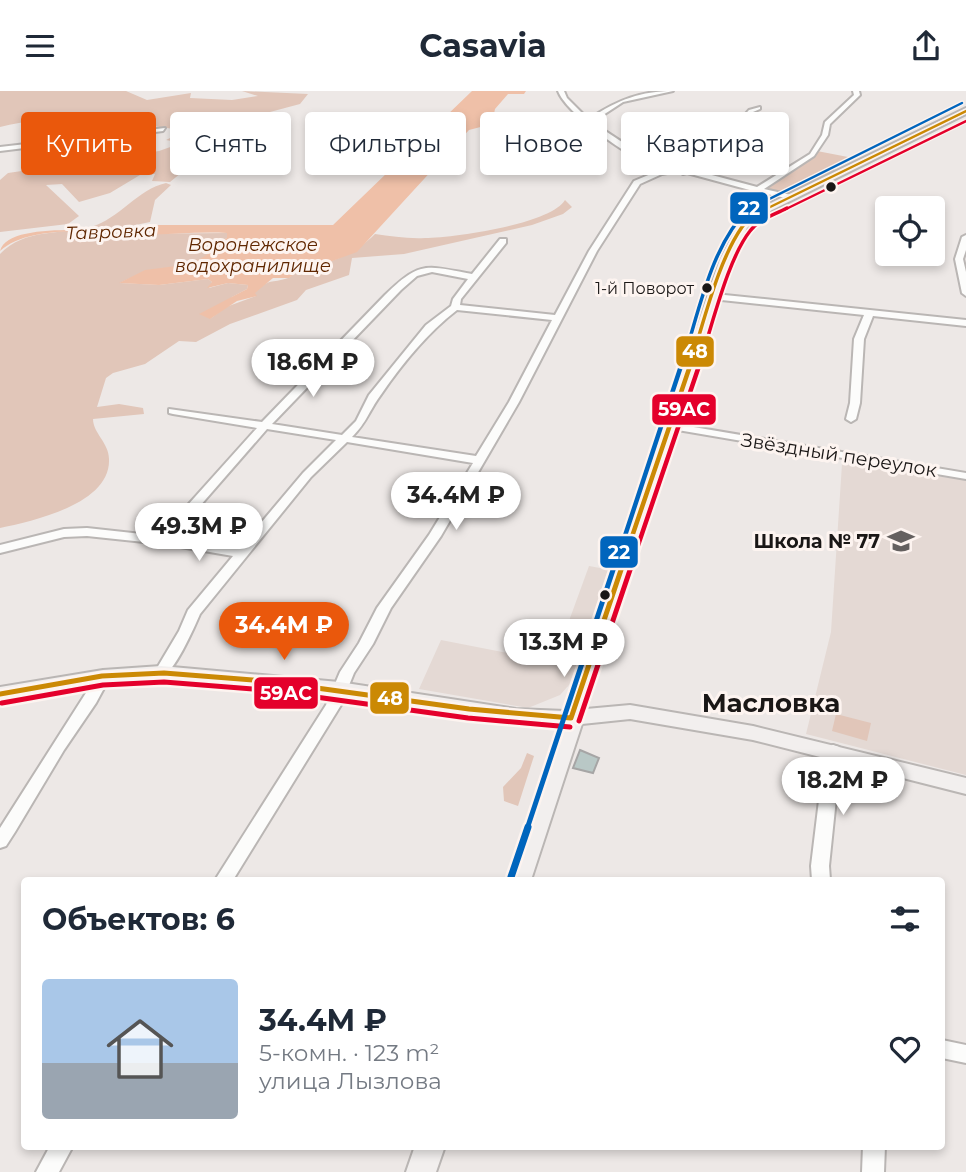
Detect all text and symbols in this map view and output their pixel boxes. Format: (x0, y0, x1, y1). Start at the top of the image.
text: Casavia (419, 26, 547, 65)
icon: menu (21, 27, 59, 65)
icon: share (907, 27, 945, 65)
chip: Купить (21, 112, 156, 175)
chip: Снять (170, 112, 291, 175)
chip: Фильтры (305, 112, 466, 175)
chip: Новое (480, 112, 607, 175)
chip: Квартира (621, 112, 789, 175)
unlabelled marker (824, 180, 838, 194)
line badge: 22 (729, 191, 769, 225)
map controls (875, 196, 945, 266)
button: locate (875, 196, 945, 266)
text: 22 (738, 197, 760, 220)
water label: Тавровка (65, 219, 157, 245)
water label: Воронежское водохранилище (175, 234, 331, 277)
place label: 1-й Поворот (595, 279, 694, 298)
marker: 1-й Поворот (700, 281, 714, 295)
line badge: 48 (675, 335, 715, 368)
pin: 18.6M ₽ (248, 339, 378, 399)
text: 48 (682, 340, 708, 363)
text: 18.6M ₽ (267, 348, 359, 376)
line badge: 59АС (651, 393, 717, 426)
text: 59АС (658, 398, 710, 421)
street label: Звёздный переулок (740, 428, 938, 482)
pin: 34.4M ₽ (391, 473, 521, 532)
text: 34.4M ₽ (407, 481, 505, 509)
pin: 49.3M ₽ (134, 503, 264, 563)
text: 49.3M ₽ (151, 512, 247, 540)
school or university icon: Школа № 77 (886, 526, 916, 556)
place label: Школа № 77 (753, 530, 880, 553)
line badge: 22 (599, 535, 639, 569)
text: 22 (608, 541, 630, 564)
unlabelled marker (598, 588, 612, 602)
pin: 34.4M ₽ (219, 603, 349, 662)
text: 34.4M ₽ (235, 611, 333, 639)
pin: 13.3M ₽ (499, 619, 629, 679)
text: 13.3M ₽ (520, 628, 608, 656)
line badge: 59АС (253, 676, 319, 710)
line badge: 48 (369, 681, 410, 715)
text: 59АС (260, 682, 312, 705)
text: 48 (377, 687, 403, 710)
district label: Масловка (702, 687, 840, 719)
pin: 18.2M ₽ (778, 757, 908, 817)
text: 18.2M ₽ (798, 766, 888, 794)
icon: filters (886, 900, 924, 938)
text: Объектов: 6 (42, 901, 235, 938)
text: 34.4M ₽ (259, 1002, 387, 1039)
icon: home (98, 1007, 182, 1091)
icon: heart (886, 1030, 924, 1068)
text: 5-комн. · 123 m² (259, 1039, 439, 1067)
text: улица Лызлова (259, 1067, 442, 1095)

